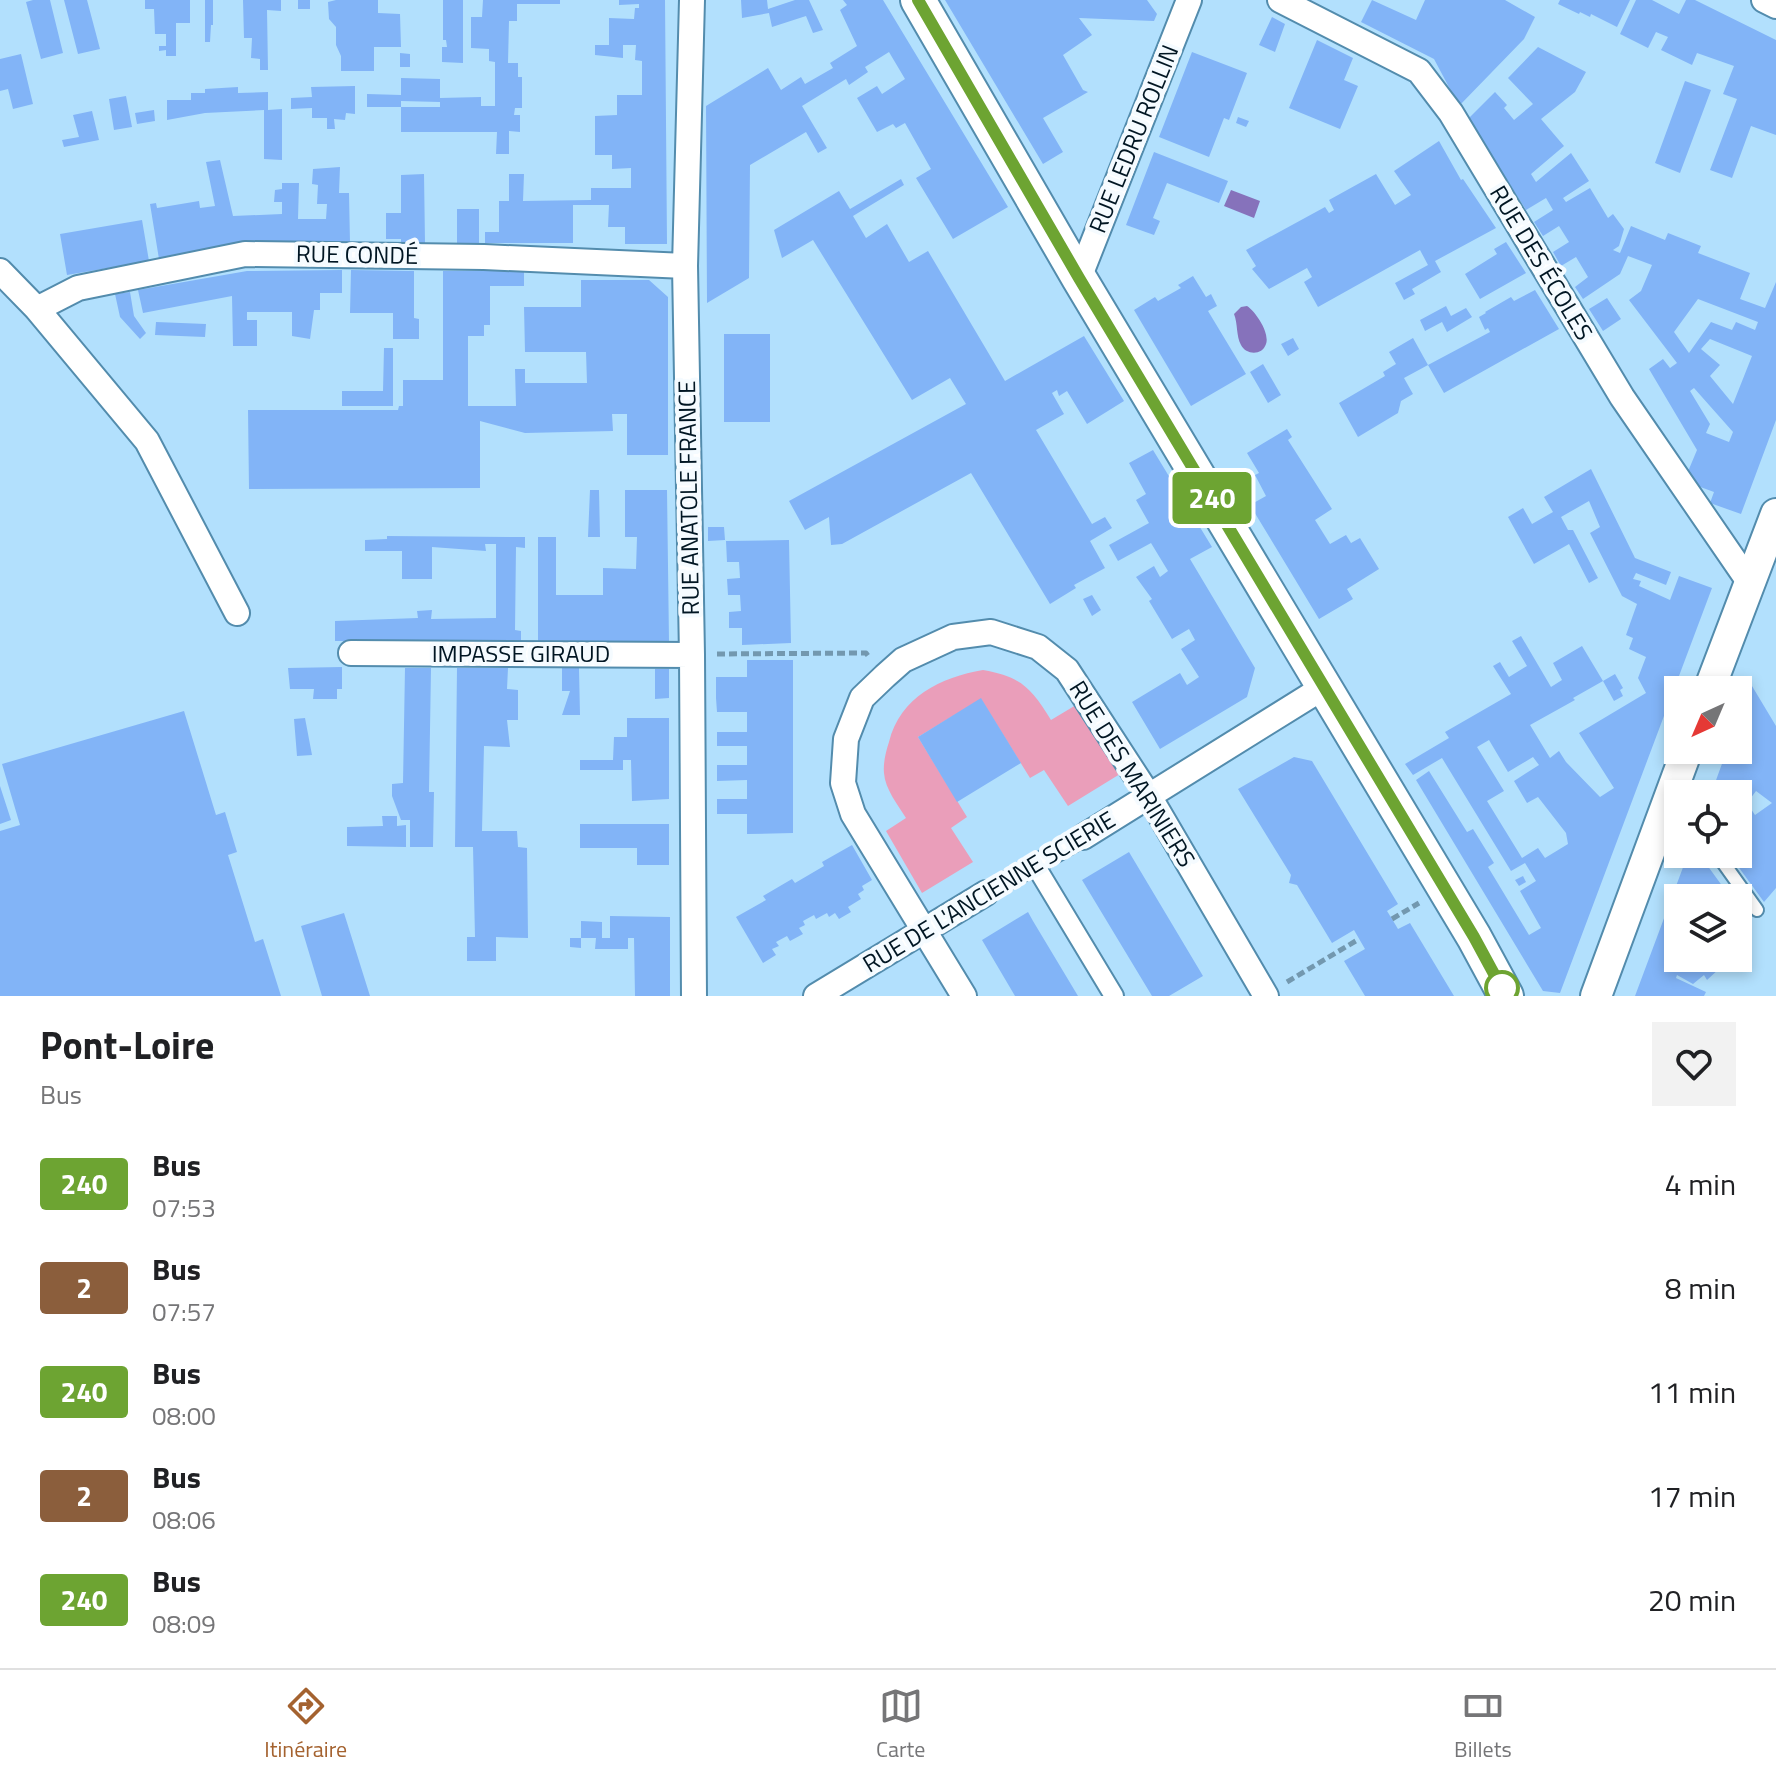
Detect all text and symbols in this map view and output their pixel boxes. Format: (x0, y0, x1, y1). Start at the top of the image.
street label: RUE LEDRU ROLLIN (1079, 39, 1187, 238)
street label: RUE DES ÉCOLES (1481, 178, 1602, 347)
street label: RUE CONDÉ (296, 235, 419, 273)
street label: RUE ANATOLE FRANCE (668, 380, 708, 616)
line badge: 240 (1166, 472, 1258, 524)
text: 240 (1188, 476, 1236, 519)
street label: IMPASSE GIRAUD (432, 635, 610, 671)
street label: RUE DES MARINIERS (1061, 673, 1205, 874)
north arrow (1664, 676, 1752, 764)
map controls (1664, 676, 1752, 972)
button: locate (1664, 780, 1752, 868)
street label: RUE DE L'ANCIENNE SCIERIE (855, 801, 1122, 981)
button: layers (1664, 884, 1752, 972)
unlabelled marker (1485, 971, 1519, 1005)
text: Pont-Loire (40, 1016, 214, 1074)
button: heart (1652, 1022, 1736, 1106)
text: Bus (40, 1075, 82, 1114)
text: Bus (152, 1142, 201, 1188)
text: 4 min (1665, 1161, 1736, 1207)
text: 240 (60, 1162, 108, 1205)
text: 07:53 (152, 1188, 216, 1227)
text: Bus (152, 1246, 201, 1292)
text: 8 min (1665, 1265, 1736, 1311)
text: 2 (76, 1266, 92, 1309)
text: 07:57 (152, 1292, 216, 1331)
text: Bus (152, 1350, 201, 1396)
text: 11 min (1648, 1369, 1736, 1415)
text: 240 (60, 1370, 108, 1413)
text: 08:00 (152, 1396, 216, 1435)
text: Bus (152, 1454, 201, 1500)
text: 17 min (1648, 1473, 1736, 1519)
text: 2 (76, 1474, 92, 1517)
text: 08:06 (152, 1500, 216, 1539)
text: Bus (152, 1558, 201, 1604)
text: 20 min (1648, 1577, 1736, 1623)
text: 240 (60, 1578, 108, 1621)
text: 08:09 (152, 1604, 216, 1643)
tab: Itinéraire (264, 1684, 347, 1766)
tab: Carte (876, 1684, 925, 1766)
tab: Billets (1454, 1684, 1512, 1766)

